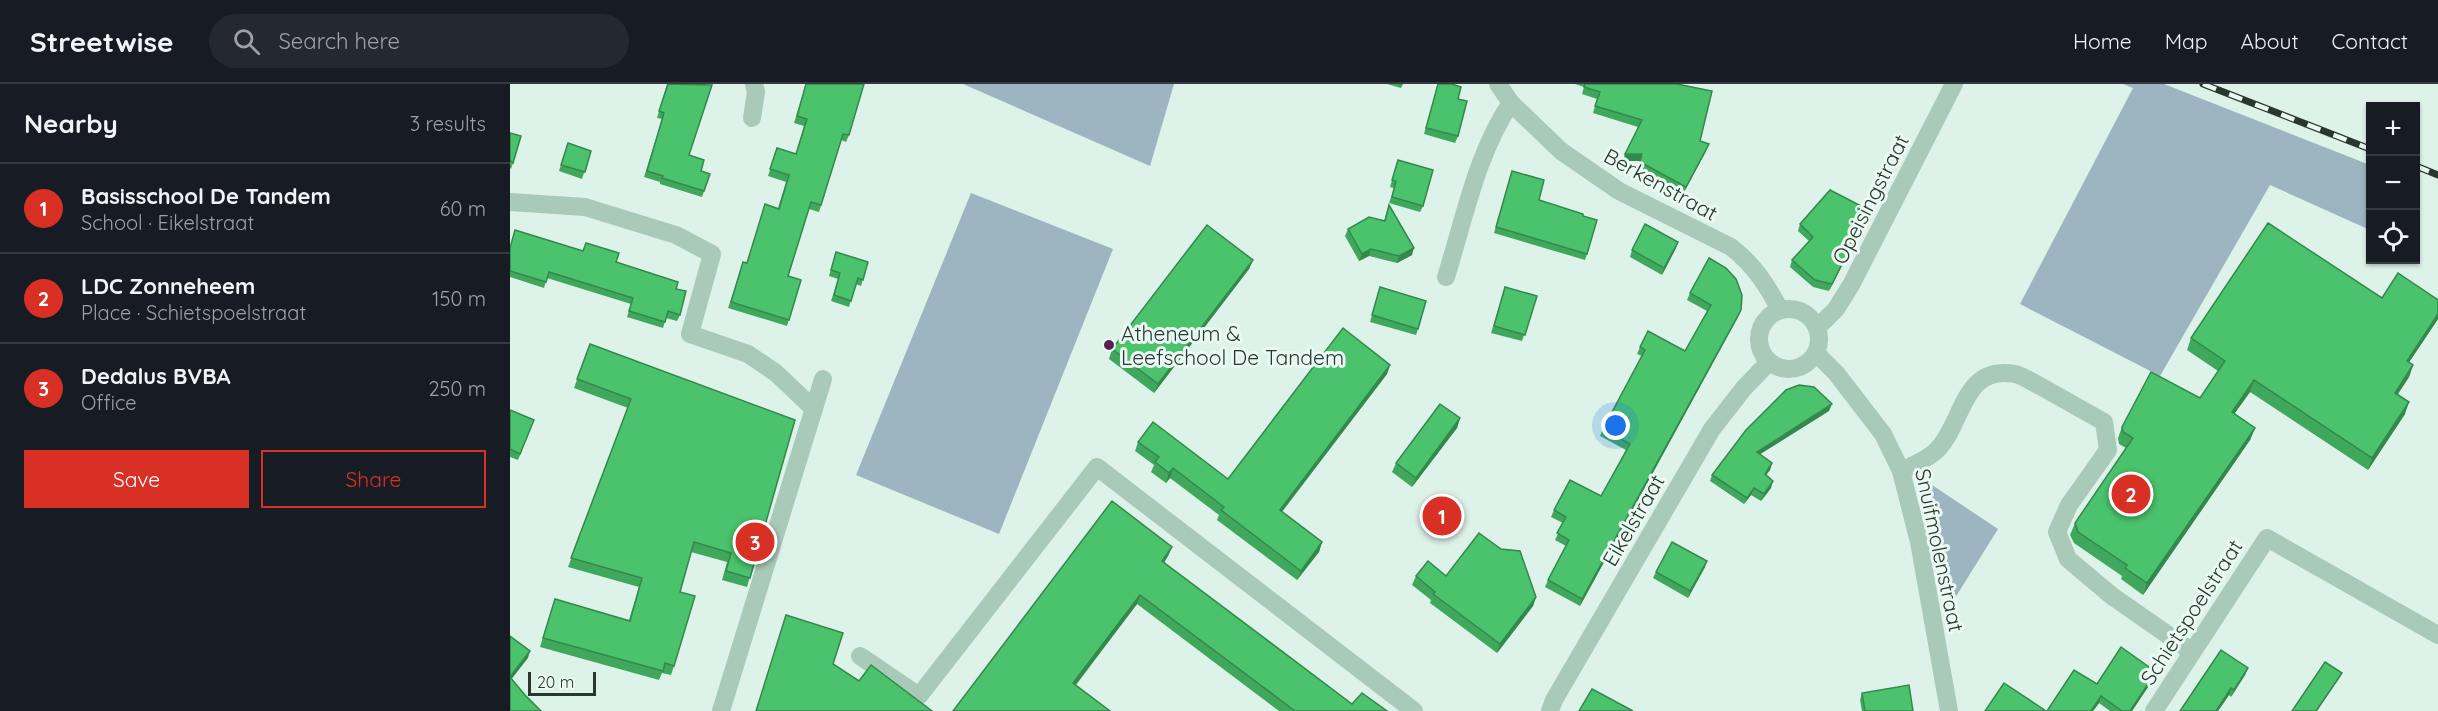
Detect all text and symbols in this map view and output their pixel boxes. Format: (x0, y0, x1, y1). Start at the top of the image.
search box (209, 14, 629, 68)
text: Streetwise (30, 24, 173, 59)
icon: search (230, 25, 263, 58)
text: Search here (278, 27, 400, 55)
text: Home (2073, 28, 2132, 54)
text: Map (2165, 28, 2208, 54)
text: About (2241, 28, 2299, 54)
text: Contact (2332, 28, 2408, 54)
map controls (2366, 102, 2420, 264)
button: + (2366, 102, 2420, 156)
text: Nearby (24, 107, 118, 140)
text: 3 results (410, 111, 486, 136)
street label: Opeisingstraat (1826, 130, 1914, 268)
street label: Berkenstraat (1600, 142, 1722, 226)
button: − (2366, 156, 2420, 210)
text: Basisschool De Tandem (81, 182, 331, 210)
text: 1 (40, 196, 47, 221)
text: 60 m (440, 196, 486, 221)
text: School · Eikelstraat (81, 210, 254, 235)
button: locate (2366, 210, 2420, 264)
text: LDC Zonneheem (81, 272, 255, 300)
text: 2 (38, 286, 49, 311)
text: 150 m (432, 286, 486, 311)
text: Place · Schietspoelstraat (81, 300, 306, 325)
place label: Atheneum & Leefschool De Tandem (1121, 320, 1344, 370)
marker: Atheneum & Leefschool De Tandem (1102, 338, 1116, 352)
text: Dedalus BVBA (81, 362, 231, 390)
text: 3 (38, 376, 49, 401)
text: 250 m (428, 376, 486, 401)
text: Office (81, 390, 137, 415)
your location (1601, 411, 1630, 440)
button: Save (24, 450, 249, 508)
button: Share (261, 450, 486, 508)
street label: Snuifmolenstraat (1910, 466, 1970, 634)
street label: Eikelstraat (1596, 470, 1670, 570)
pin: 2 (2112, 472, 2150, 516)
pin: 1 (1422, 494, 1462, 538)
pin: 3 (736, 520, 774, 564)
street label: Schietspoelstraat (2134, 534, 2248, 690)
scale bar (528, 669, 596, 696)
text: 20 m (537, 672, 574, 692)

